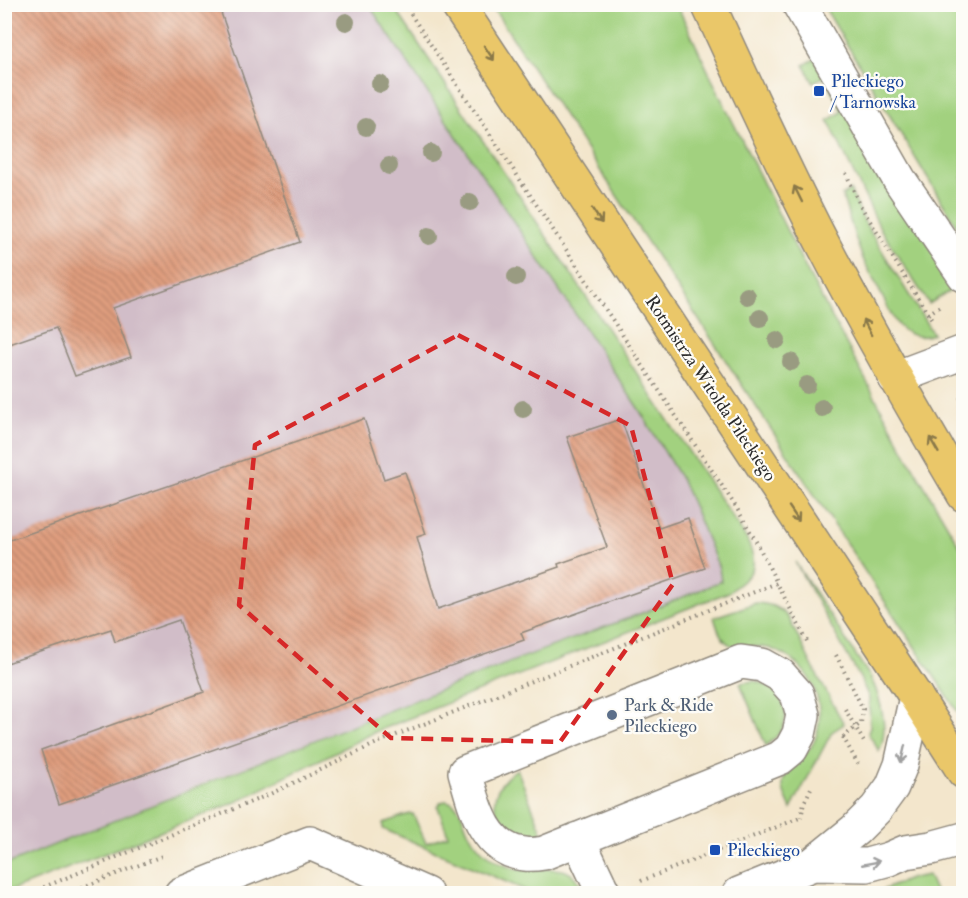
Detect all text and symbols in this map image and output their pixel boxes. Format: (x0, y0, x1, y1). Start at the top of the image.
one-way arrow (483, 44, 495, 61)
place label: Pileckiego / Tarnowska (829, 70, 916, 114)
marker: Pileckiego / Tarnowska (812, 84, 826, 98)
one-way arrow (792, 185, 804, 203)
one-way arrow (591, 207, 603, 223)
street label: Rotmistrza Witolda Pileckiego (640, 291, 782, 486)
one-way arrow (861, 319, 873, 336)
one-way arrow (928, 437, 940, 454)
one-way arrow (789, 505, 801, 522)
place label: Park & Ride Pileckiego (624, 694, 714, 738)
marker: Park & Ride Pileckiego (605, 708, 619, 722)
one-way arrow (897, 745, 909, 764)
place label: Pileckiego (727, 839, 800, 862)
marker: Pileckiego (708, 843, 722, 857)
one-way arrow (861, 857, 880, 868)

